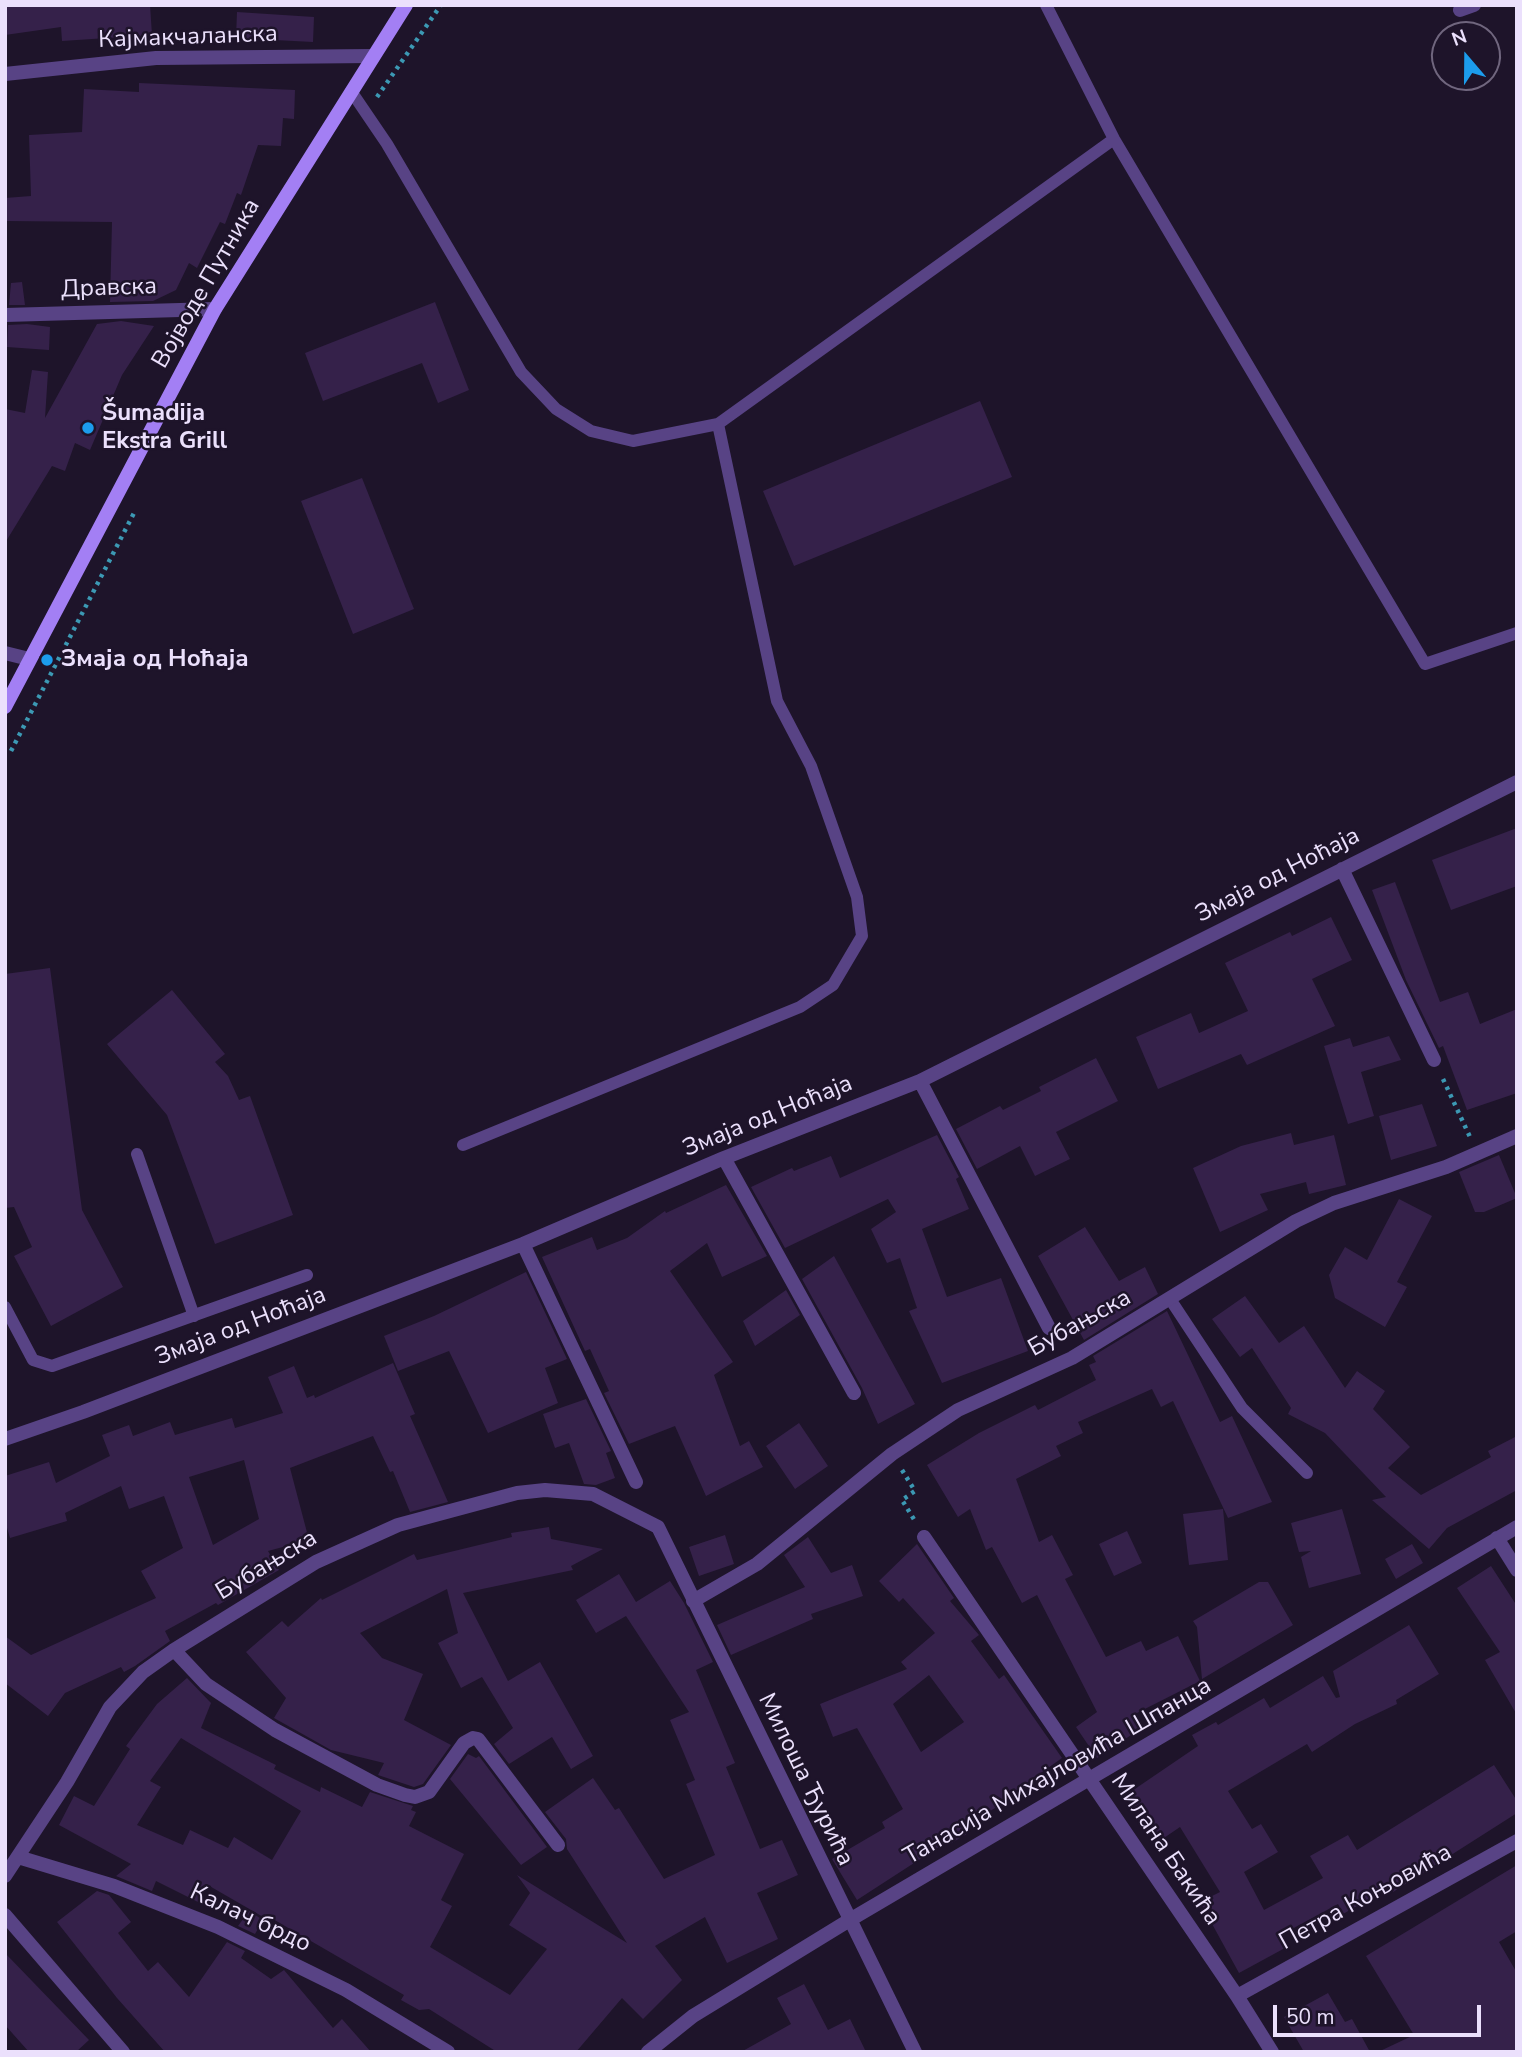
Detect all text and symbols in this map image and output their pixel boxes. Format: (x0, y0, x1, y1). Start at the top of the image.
street label: Кајмакчаланска (98, 20, 278, 56)
north arrow (1431, 21, 1501, 91)
text: N (1448, 23, 1471, 53)
street label: Војводе Путника (147, 194, 267, 374)
street label: Дравска (61, 273, 157, 305)
place label: Šumadija Ekstra Grill (102, 400, 227, 456)
marker: Šumadija Ekstra Grill (80, 420, 96, 436)
place label: Змаја од Ноћаја (61, 646, 249, 674)
marker: Змаја од Ноћаја (39, 652, 55, 668)
street label: Змаја од Ноћаја (1191, 822, 1365, 930)
street label: Змаја од Ноћаја (679, 1070, 857, 1164)
street label: Змаја од Ноћаја (152, 1281, 330, 1373)
street label: Бубањска (1024, 1284, 1136, 1364)
street label: Бубањска (211, 1525, 323, 1607)
street label: Танасија Михајловића Шпанца (899, 1672, 1217, 1872)
street label: Милоша Ђурића (751, 1689, 859, 1871)
street label: Милана Бакића (1104, 1769, 1226, 1931)
street label: Петра Коњовића (1275, 1839, 1457, 1957)
street label: Калач брдо (185, 1878, 315, 1960)
scale bar (1277, 1990, 1485, 2034)
text: 50 m (1286, 2003, 1335, 2031)

